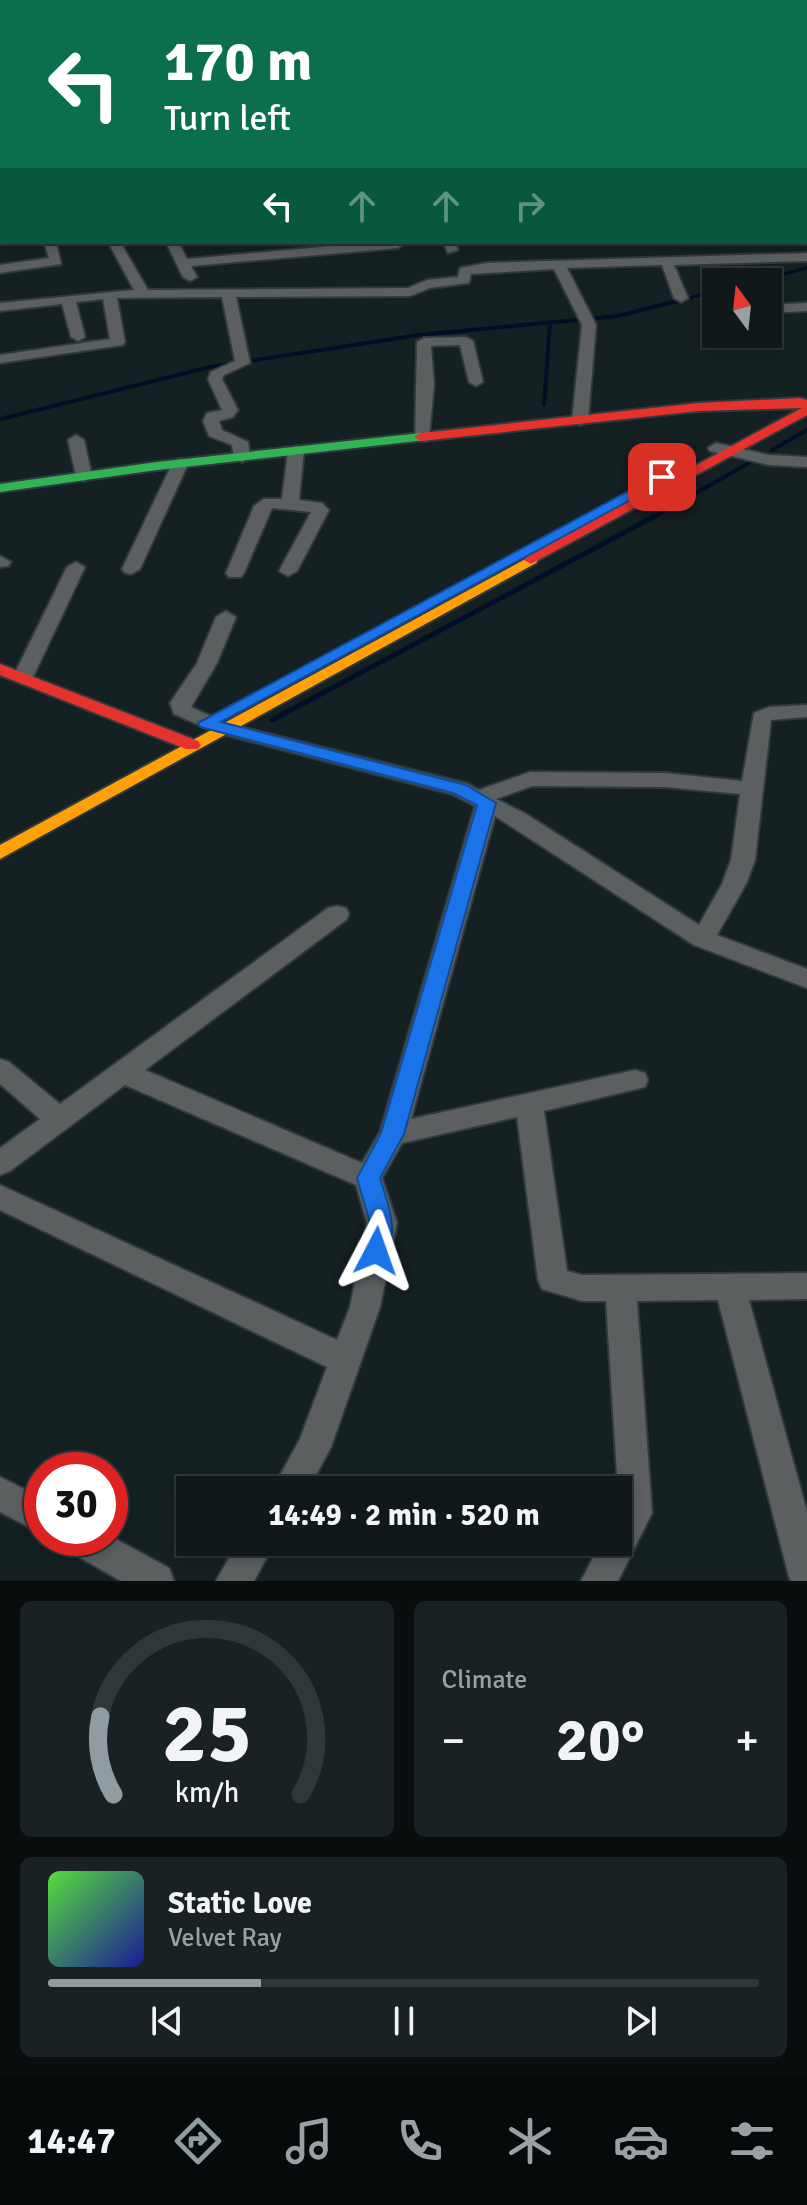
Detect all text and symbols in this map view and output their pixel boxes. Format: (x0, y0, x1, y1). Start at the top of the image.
text: 170 m (164, 27, 312, 96)
icon: left (32, 32, 136, 136)
text: Turn left (164, 96, 291, 141)
icon: left (256, 184, 300, 228)
icon: ahead (340, 184, 384, 228)
icon: ahead (424, 184, 468, 228)
icon: right (508, 184, 552, 228)
north arrow (702, 268, 782, 348)
map controls (702, 268, 782, 348)
pin (628, 443, 696, 511)
icon: arrive (640, 455, 684, 499)
position arrow (334, 1209, 418, 1293)
speed limit sign: 30 (24, 1452, 128, 1556)
text: 14:49 · 2 min · 520 m (268, 1497, 540, 1534)
text: Climate (442, 1664, 527, 1696)
text: 25 (162, 1683, 252, 1785)
text: 20° (556, 1704, 645, 1778)
text: − (442, 1714, 465, 1768)
text: + (735, 1714, 759, 1768)
text: km/h (174, 1775, 239, 1810)
text: Static Love (168, 1885, 312, 1922)
text: Velvet Ray (168, 1922, 282, 1954)
icon: previous (145, 1999, 189, 2043)
icon: pause (382, 1999, 426, 2043)
icon: next (619, 1999, 663, 2043)
icon: directions (170, 2113, 226, 2169)
icon: music (281, 2113, 337, 2169)
icon: phone (392, 2113, 448, 2169)
icon: climate (502, 2113, 558, 2169)
icon: car (613, 2113, 669, 2169)
icon: filters (724, 2113, 780, 2169)
text: 14:47 (27, 2119, 116, 2164)

